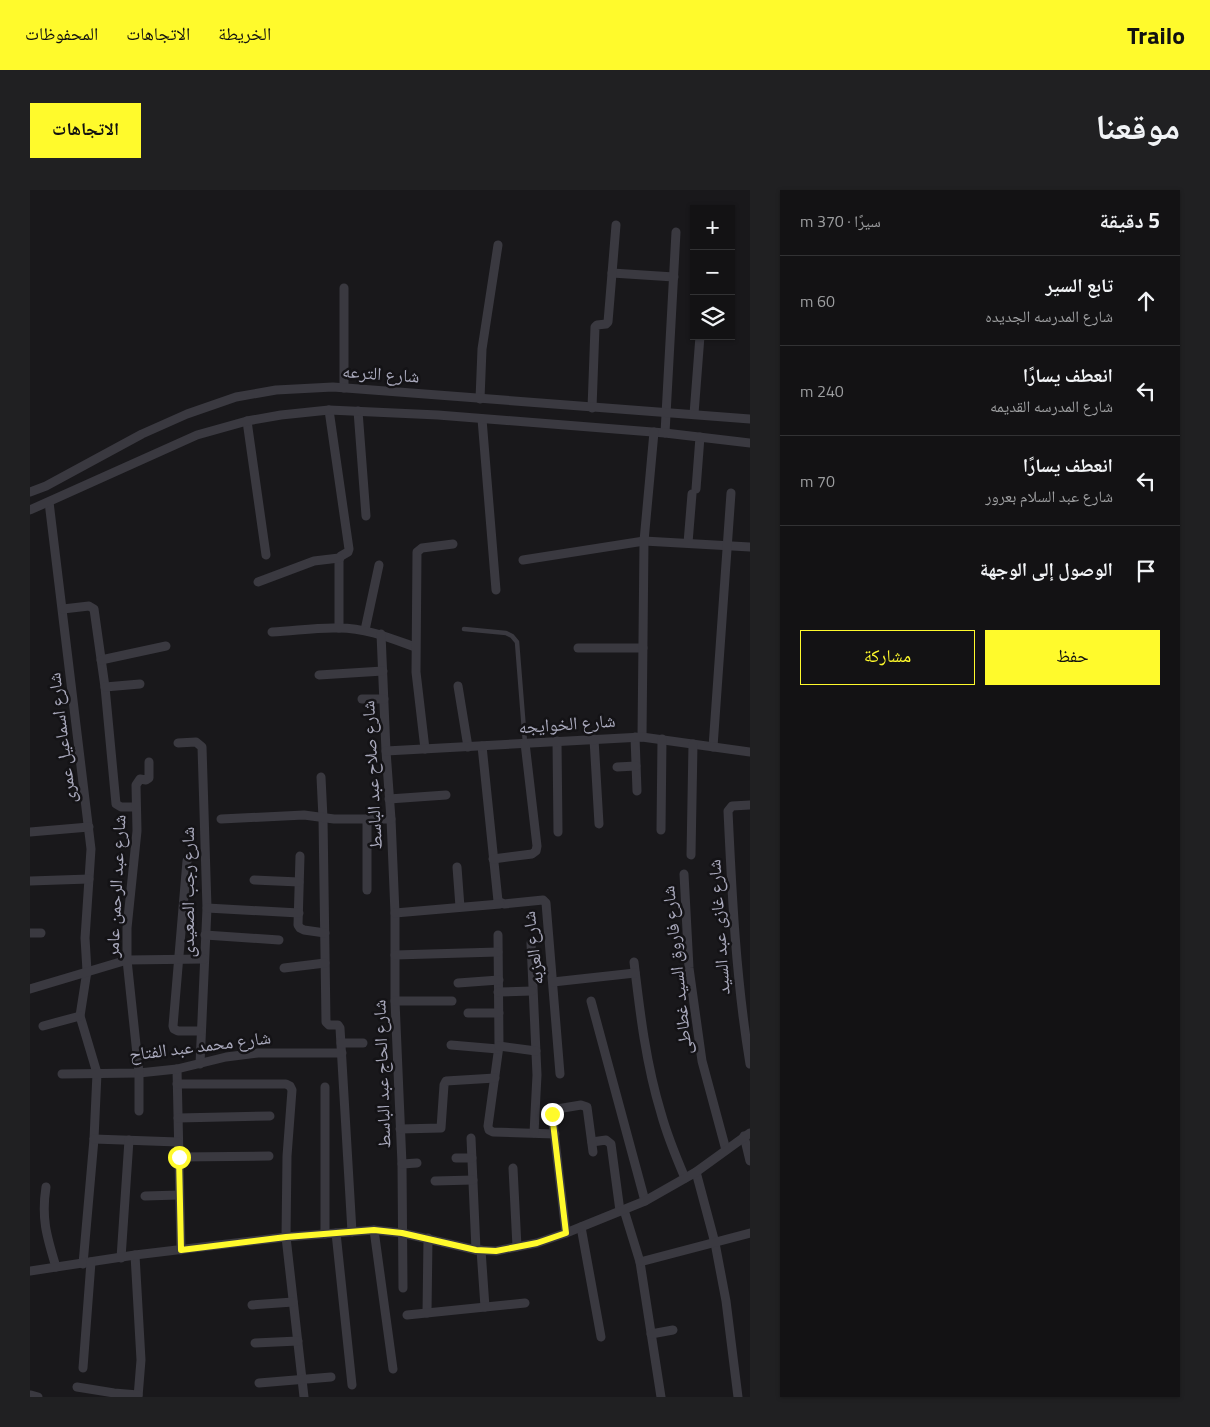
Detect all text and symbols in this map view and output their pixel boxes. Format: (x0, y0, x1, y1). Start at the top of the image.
text: Trailo (1127, 17, 1185, 53)
text: المحفوظات (25, 20, 98, 47)
text: الاتجاهات (126, 20, 190, 47)
text: الخريطة (218, 20, 271, 47)
text: موقعنا (1095, 99, 1180, 153)
button: الاتجاهات (30, 103, 141, 158)
text: 5 دقيقة (1100, 204, 1160, 236)
map controls (690, 205, 735, 340)
button: + (690, 205, 735, 250)
text: سيرًا · 370 m (800, 209, 881, 233)
button: − (690, 250, 735, 295)
text: تابع السير (1045, 270, 1113, 299)
icon: ahead (1132, 287, 1160, 315)
text: 60 m (800, 289, 835, 313)
button: layers (690, 295, 735, 340)
text: شارع المدرسه الجديده (985, 304, 1113, 328)
street label: شارع الترعه (342, 357, 421, 390)
text: انعطف يسارًا (1023, 360, 1113, 389)
icon: left (1132, 377, 1160, 405)
text: 240 m (800, 379, 844, 403)
text: شارع المدرسه القديمه (990, 394, 1113, 418)
text: انعطف يسارًا (1023, 450, 1113, 479)
icon: left (1132, 467, 1160, 495)
text: 70 m (800, 469, 835, 493)
text: شارع عبد السلام بعرور (985, 484, 1113, 508)
text: الوصول إلى الوجهة (980, 554, 1113, 583)
icon: arrive (1132, 557, 1160, 585)
button: مشاركة (800, 630, 975, 685)
button: حفظ (985, 630, 1160, 685)
street label: شارع اسماعيل عمرى (40, 671, 83, 805)
street label: شارع صلاح عبد الباسط (354, 700, 389, 850)
street label: شارع الخوايجه (518, 707, 616, 740)
street label: شارع عبد الرحمن عامر (98, 814, 133, 959)
street label: شارع رجب الصعيدى (174, 827, 201, 957)
street label: شارع غازى عبد السيد (700, 858, 737, 996)
street label: شارع فاروق السيد غطاطى (654, 884, 699, 1056)
street label: شارع العزبه (515, 910, 550, 986)
street label: شارع الحاج عبد الباسط (365, 999, 398, 1149)
street label: شارع محمد عبد الفتاح (127, 1023, 272, 1068)
route end (541, 1103, 564, 1126)
route start (168, 1146, 191, 1169)

